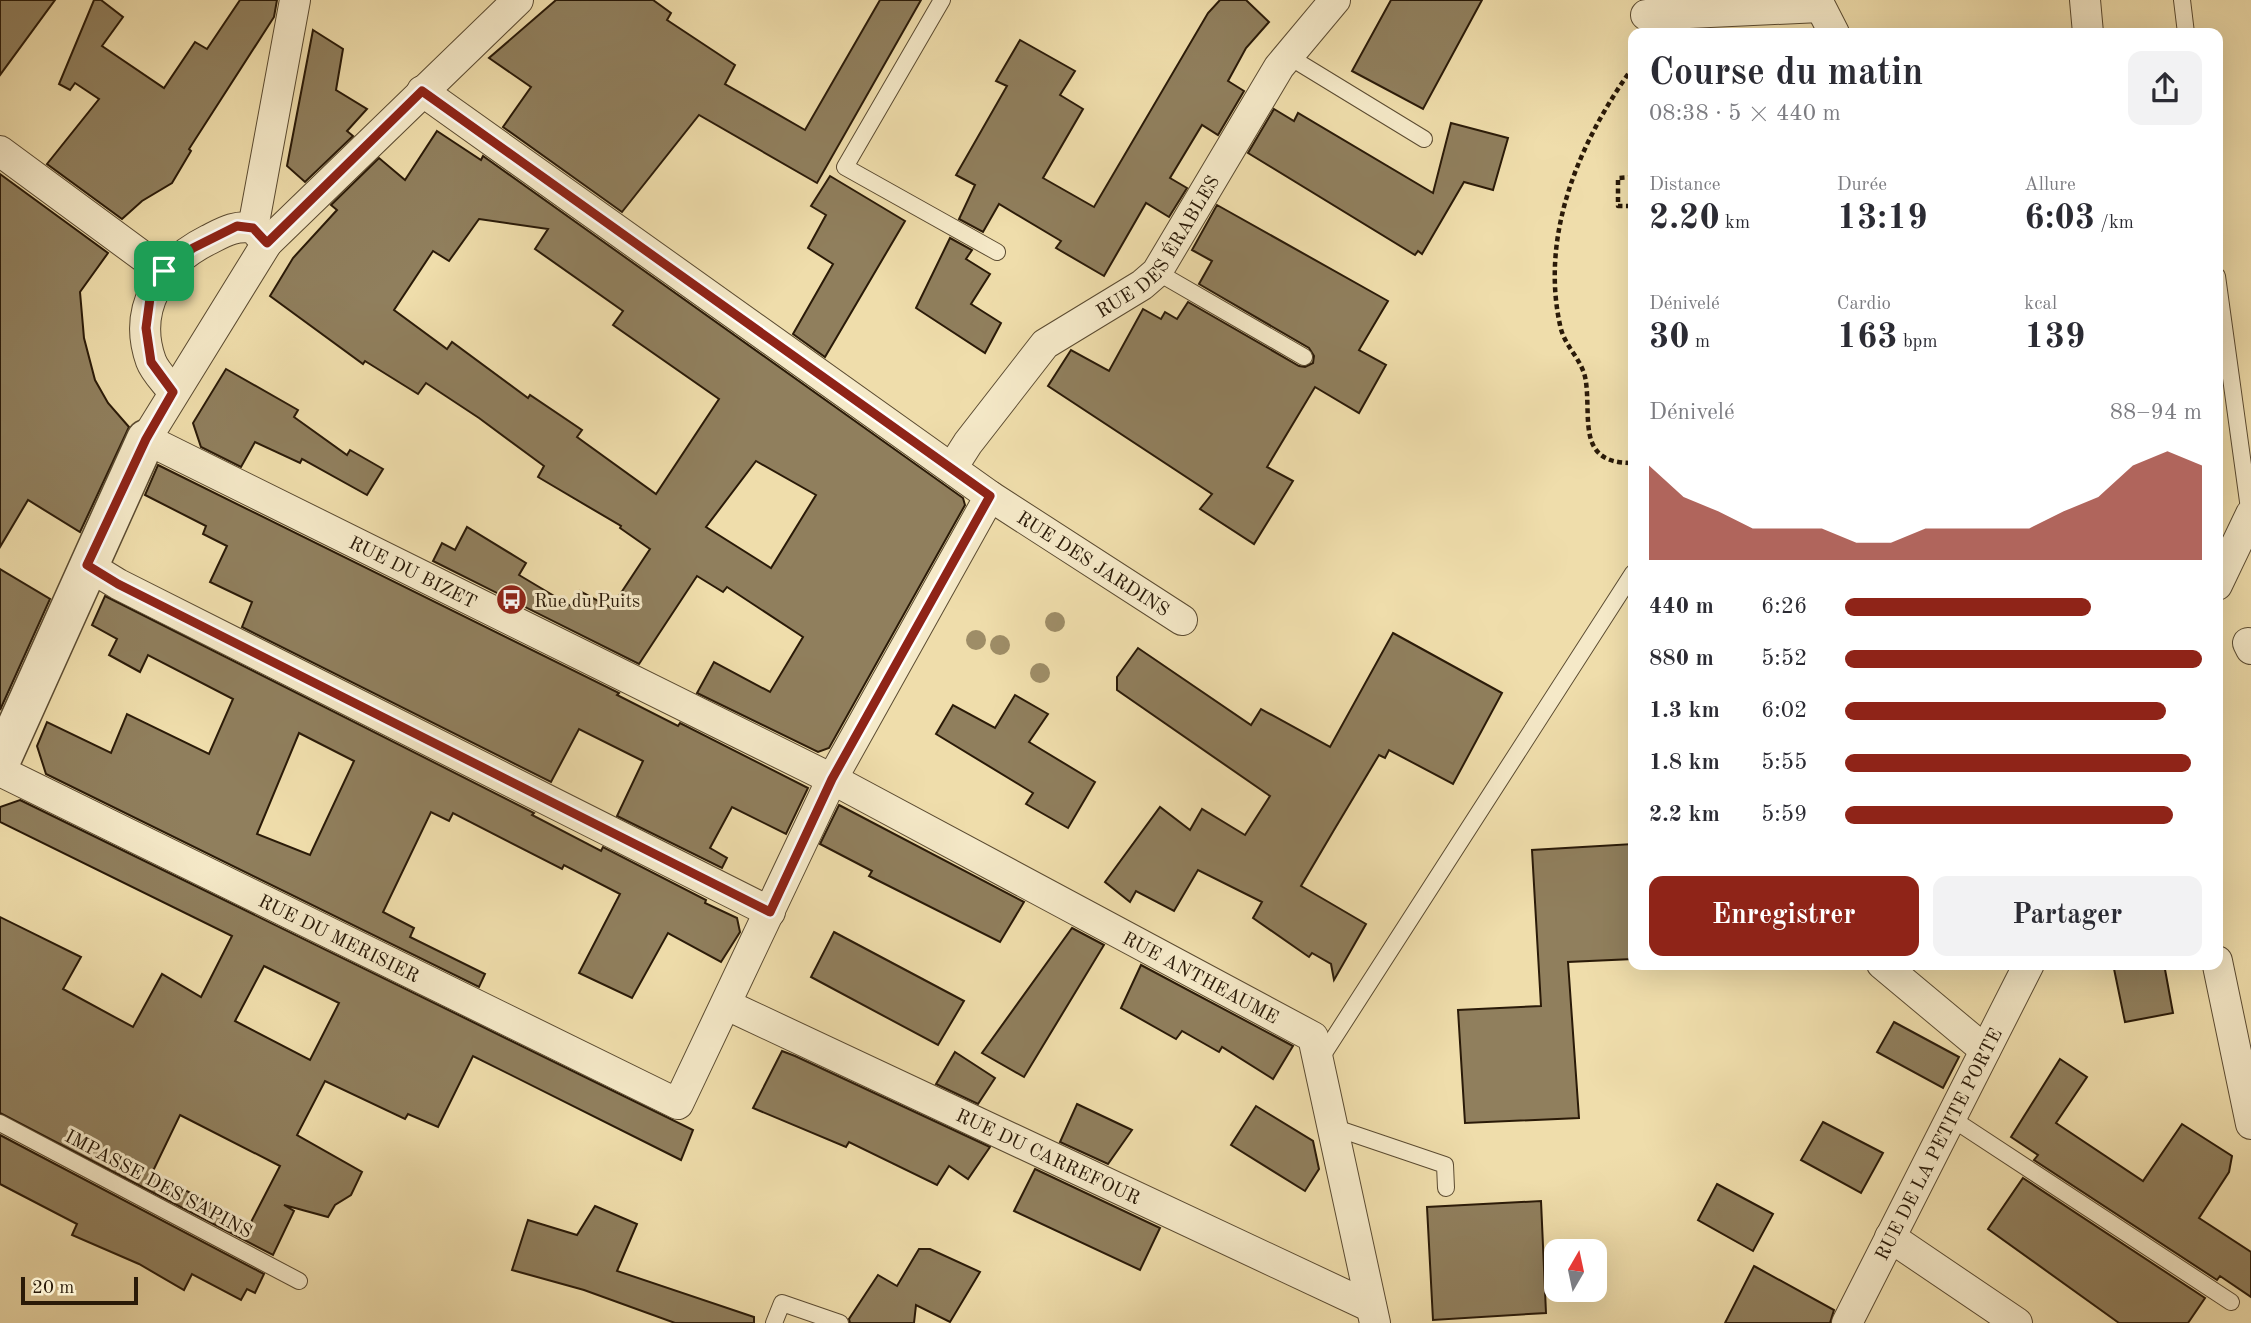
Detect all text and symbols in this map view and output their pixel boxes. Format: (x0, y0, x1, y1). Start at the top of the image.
button: share (2128, 51, 2202, 125)
text: Course du matin (1649, 55, 1923, 93)
text: 08:38 · 5 × 440 m (1649, 102, 1841, 125)
street label: RUE DES ÉRABLES (1094, 173, 1224, 322)
text: Distance (1649, 176, 1721, 195)
text: Durée (1837, 176, 1887, 195)
text: Allure (2024, 176, 2076, 195)
text: 2.20 (1649, 201, 1720, 236)
text: 13:19 (1837, 201, 1928, 236)
text: 6:03 (2024, 201, 2095, 236)
text: km (1720, 214, 1750, 233)
text: /km (2095, 214, 2134, 233)
pin (134, 241, 194, 301)
icon: arrive (145, 252, 183, 290)
text: Dénivelé (1649, 295, 1720, 314)
text: Cardio (1837, 295, 1891, 314)
text: kcal (2024, 295, 2057, 314)
text: 30 (1649, 320, 1690, 355)
text: 163 (1837, 320, 1898, 355)
text: 139 (2024, 320, 2085, 355)
text: m (1690, 333, 1710, 352)
text: bpm (1898, 333, 1938, 352)
text: Dénivelé (1649, 401, 1735, 424)
text: 88–94 m (2110, 401, 2202, 424)
street label: RUE DES JARDINS (1013, 509, 1172, 621)
street label: RUE DU BIZET (345, 534, 479, 613)
bus stop icon: Rue du Puits (494, 583, 528, 617)
place label: Rue du Puits (534, 593, 640, 612)
text: 440 m (1649, 595, 1714, 618)
text: 6:26 (1761, 595, 1807, 618)
text: 880 m (1649, 647, 1714, 670)
text: 5:52 (1761, 647, 1807, 670)
text: 1.3 km (1649, 699, 1720, 722)
text: 6:02 (1761, 699, 1807, 722)
text: 1.8 km (1649, 751, 1720, 774)
text: 5:55 (1761, 751, 1807, 774)
text: 2.2 km (1649, 803, 1720, 826)
text: 5:59 (1761, 803, 1807, 826)
button: Enregistrer (1649, 876, 1919, 956)
button: Partager (1933, 876, 2202, 956)
street label: RUE DU MERISIER (255, 892, 422, 987)
street label: RUE ANTHEAUME (1119, 930, 1281, 1029)
street label: RUE DE LA PETITE PORTE (1873, 1026, 2007, 1264)
street label: RUE DU CARREFOUR (952, 1107, 1142, 1209)
street label: IMPASSE DES SAPINS (61, 1128, 255, 1243)
north arrow (1544, 1239, 1606, 1302)
map controls (1544, 1239, 1607, 1302)
scale bar (21, 1274, 138, 1306)
text: 20 m (32, 1279, 74, 1298)

